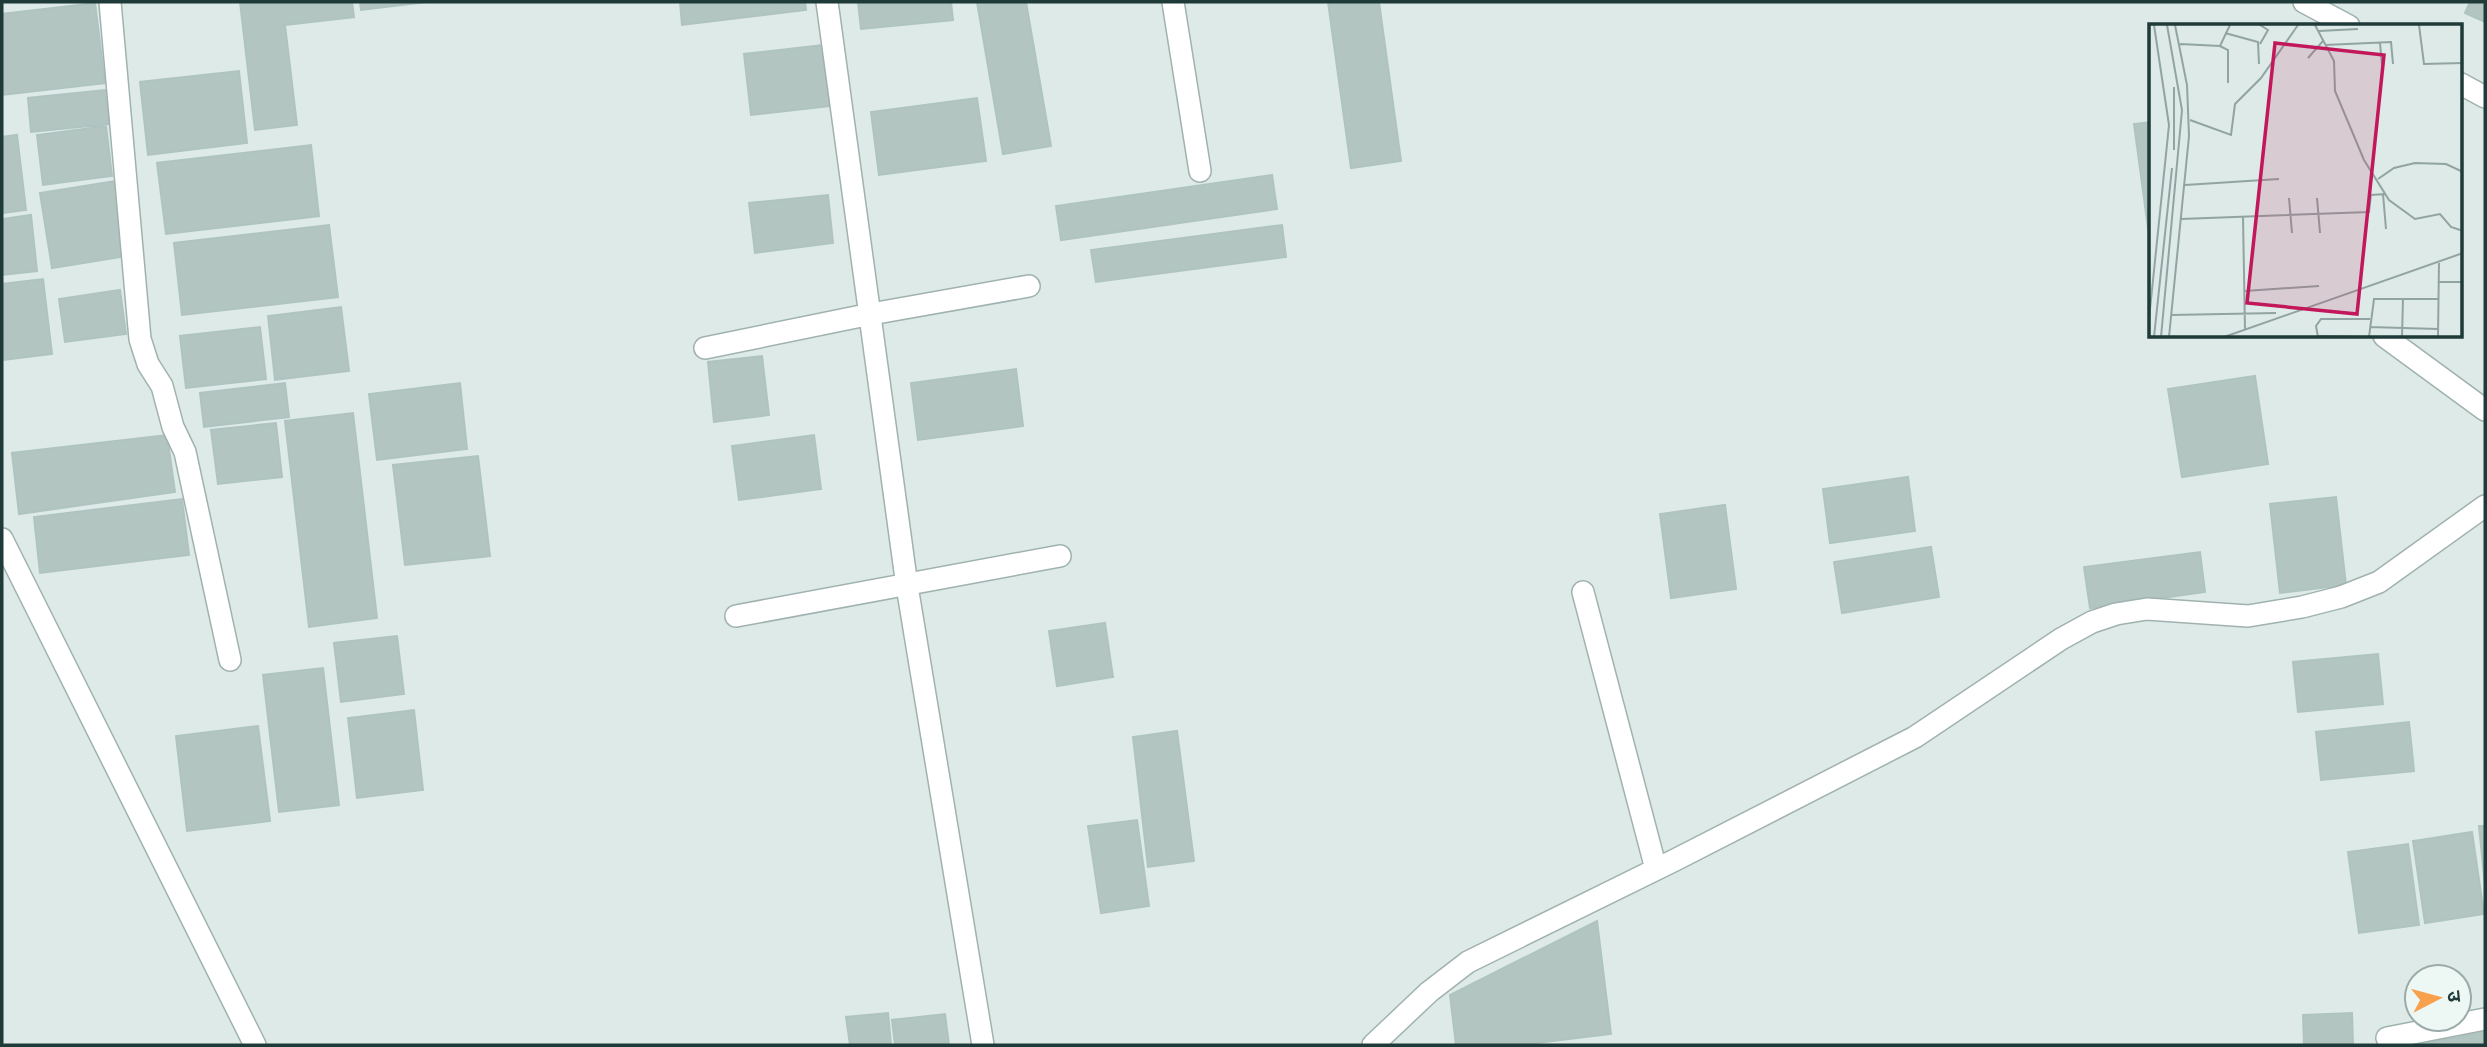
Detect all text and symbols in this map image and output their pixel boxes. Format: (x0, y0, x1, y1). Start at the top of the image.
inset map (2149, 24, 2462, 338)
north arrow (2403, 963, 2473, 1033)
text: उ (2443, 990, 2467, 1004)

